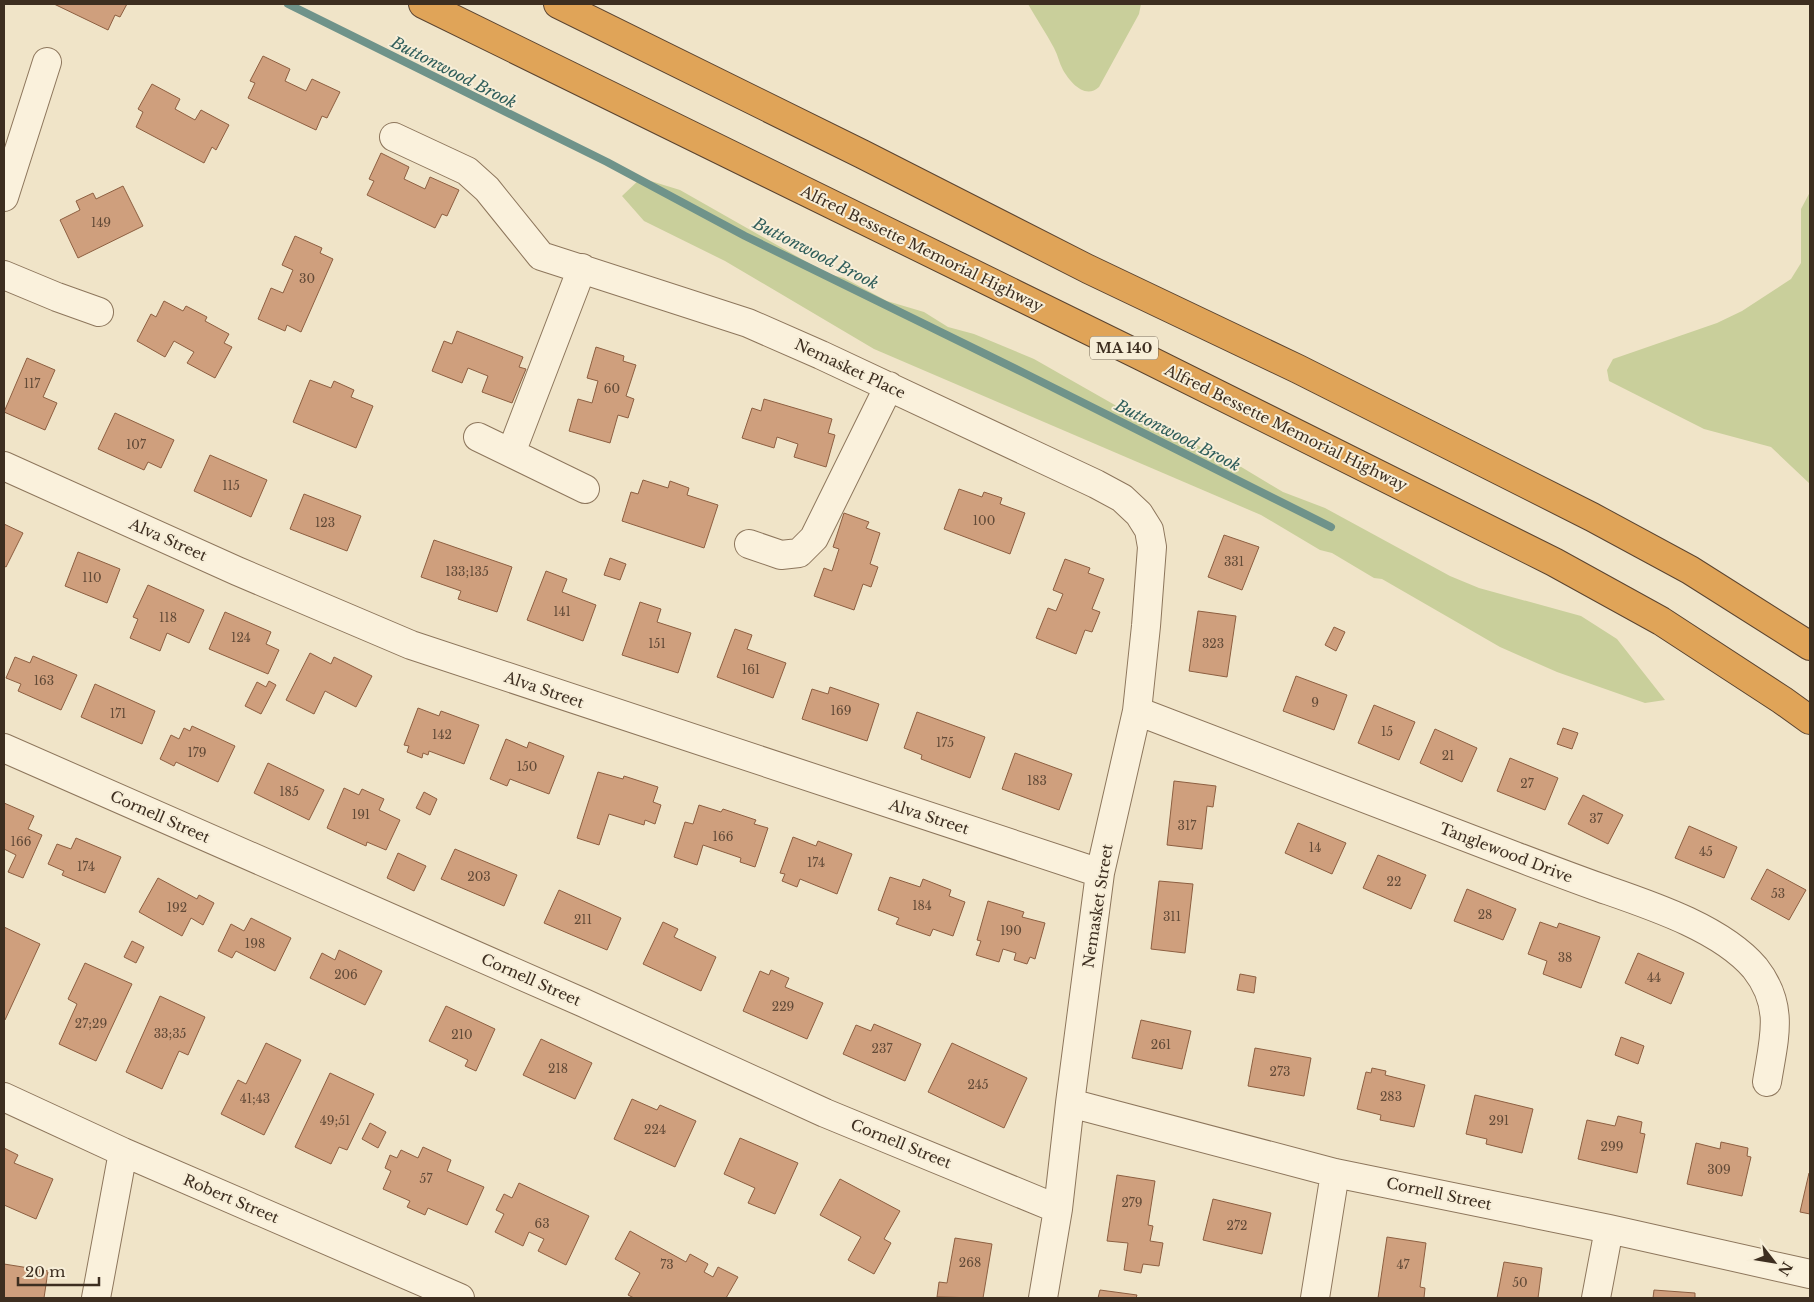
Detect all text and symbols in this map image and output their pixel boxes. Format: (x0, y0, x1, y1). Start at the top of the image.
water label: Buttonwood Brook (387, 31, 520, 112)
street label: Alfred Bessette Memorial Highway (797, 181, 1047, 316)
water label: Buttonwood Brook (749, 212, 882, 293)
house number: 149 (91, 215, 111, 230)
house number: 30 (299, 271, 315, 286)
street label: Nemasket Place (792, 335, 909, 403)
road number: MA 140 (1090, 336, 1158, 359)
street label: Alfred Bessette Memorial Highway (1161, 360, 1411, 495)
house number: 117 (24, 376, 41, 391)
house number: 60 (604, 381, 620, 396)
water label: Buttonwood Brook (1111, 394, 1244, 475)
house number: 107 (126, 437, 147, 452)
house number: 115 (222, 478, 240, 493)
house number: 100 (973, 513, 995, 528)
street label: Alva Street (126, 514, 210, 565)
house number: 123 (315, 515, 335, 530)
house number: 331 (1224, 554, 1244, 569)
house number: 133;135 (445, 564, 489, 579)
house number: 110 (82, 570, 102, 585)
house number: 141 (553, 604, 571, 619)
house number: 118 (159, 610, 177, 625)
house number: 124 (231, 630, 251, 645)
house number: 151 (648, 636, 666, 651)
house number: 323 (1202, 636, 1224, 651)
house number: 161 (742, 662, 760, 677)
street label: Alva Street (501, 667, 587, 712)
house number: 163 (34, 673, 54, 688)
house number: 9 (1311, 695, 1319, 710)
house number: 169 (831, 703, 851, 718)
house number: 171 (110, 706, 126, 721)
house number: 15 (1381, 724, 1393, 739)
house number: 142 (432, 727, 452, 742)
house number: 175 (936, 735, 954, 750)
house number: 179 (187, 745, 207, 760)
house number: 21 (1442, 748, 1454, 763)
house number: 150 (517, 759, 537, 774)
house number: 183 (1027, 773, 1047, 788)
house number: 27 (1520, 776, 1535, 791)
house number: 185 (279, 784, 299, 799)
street label: Cornell Street (107, 786, 213, 847)
street label: Alva Street (886, 794, 972, 838)
house number: 191 (352, 807, 370, 822)
house number: 37 (1589, 811, 1604, 826)
house number: 317 (1178, 818, 1197, 833)
street label: Tanglewood Drive (1437, 818, 1575, 887)
house number: 166 (713, 829, 734, 844)
house number: 166 (11, 834, 32, 849)
house number: 14 (1309, 840, 1321, 855)
street label: Nemasket Street (1078, 842, 1117, 969)
house number: 45 (1699, 844, 1713, 859)
house number: 174 (807, 855, 825, 870)
house number: 174 (77, 859, 95, 874)
house number: 203 (467, 869, 491, 884)
house number: 22 (1387, 874, 1401, 889)
house number: 53 (1771, 886, 1785, 901)
house number: 184 (912, 898, 932, 913)
house number: 192 (167, 900, 187, 915)
house number: 28 (1478, 907, 1492, 922)
house number: 311 (1163, 909, 1181, 924)
house number: 211 (574, 912, 592, 927)
house number: 190 (1000, 923, 1022, 938)
house number: 198 (245, 936, 265, 951)
street label: Cornell Street (478, 949, 584, 1010)
house number: 38 (1558, 950, 1572, 965)
house number: 206 (334, 967, 358, 982)
house number: 44 (1647, 970, 1661, 985)
house number: 229 (772, 999, 794, 1014)
house number: 27;29 (75, 1016, 107, 1031)
house number: 33;35 (154, 1026, 187, 1041)
house number: 210 (451, 1027, 473, 1042)
house number: 261 (1151, 1037, 1171, 1052)
house number: 237 (872, 1041, 893, 1056)
house number: 218 (548, 1061, 568, 1076)
house number: 273 (1270, 1064, 1290, 1079)
house number: 245 (967, 1077, 989, 1092)
house number: 283 (1380, 1089, 1402, 1104)
house number: 41;43 (240, 1091, 270, 1106)
house number: 49;51 (320, 1113, 350, 1128)
house number: 291 (1489, 1113, 1509, 1128)
street label: Cornell Street (848, 1115, 955, 1173)
house number: 224 (644, 1122, 666, 1137)
house number: 299 (1601, 1139, 1623, 1154)
house number: 309 (1707, 1162, 1731, 1177)
street label: Robert Street (180, 1170, 282, 1227)
house number: 57 (420, 1171, 433, 1186)
street label: Cornell Street (1385, 1173, 1494, 1214)
house number: 279 (1121, 1195, 1143, 1210)
house number: 63 (534, 1216, 550, 1231)
house number: 272 (1227, 1218, 1247, 1233)
north arrow (1749, 1237, 1799, 1287)
scale bar (18, 1254, 99, 1286)
house number: 268 (959, 1255, 981, 1270)
house number: 73 (660, 1257, 674, 1272)
house number: 47 (1396, 1257, 1410, 1272)
text: N (1774, 1258, 1796, 1279)
text: 20 m (25, 1262, 65, 1281)
house number: 50 (1512, 1275, 1528, 1290)

